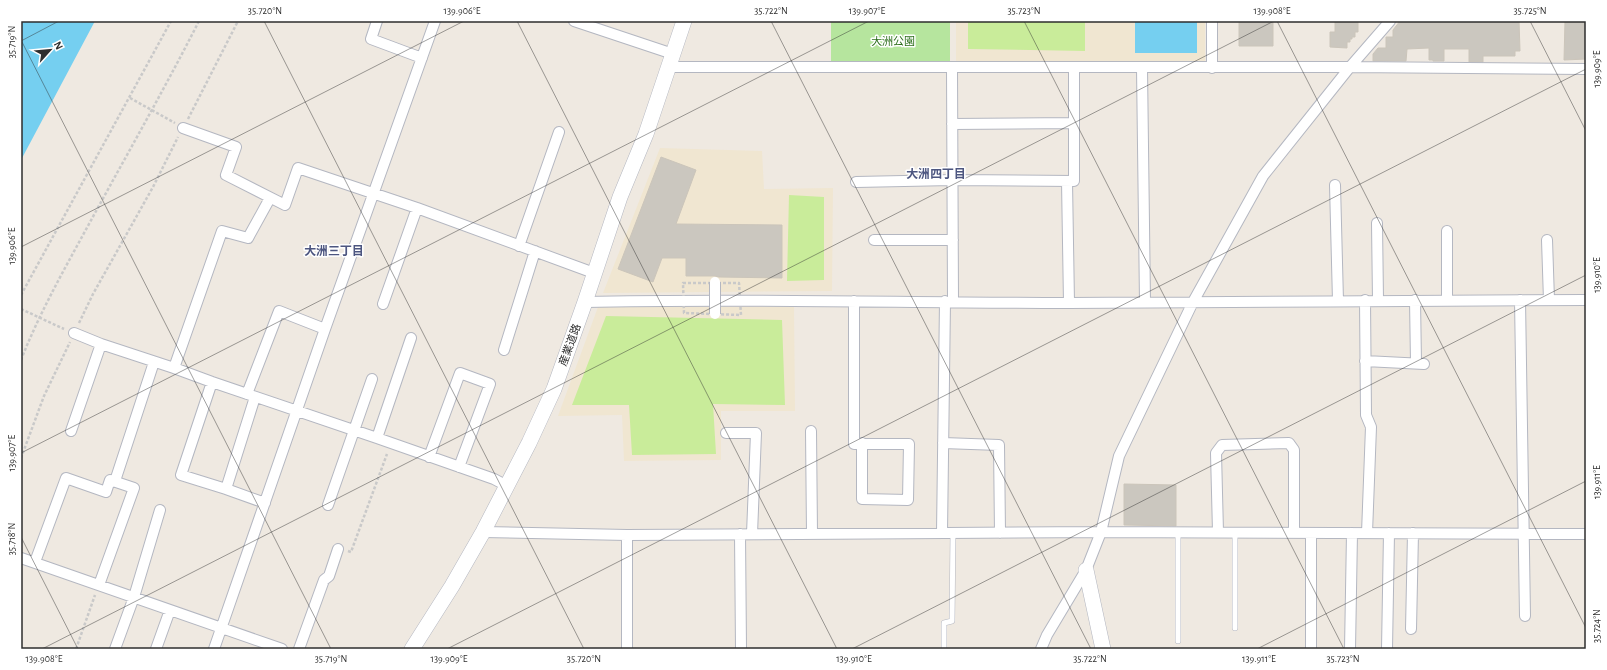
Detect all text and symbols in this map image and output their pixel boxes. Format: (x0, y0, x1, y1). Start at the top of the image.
text: 35.720°N (248, 6, 282, 16)
text: 139.906°E (444, 6, 481, 16)
text: 35.722°N (754, 6, 788, 16)
text: 139.907°E (849, 6, 885, 16)
text: 35.723°N (1007, 6, 1041, 16)
text: 139.908°E (1253, 6, 1291, 16)
text: 35.725°N (1513, 6, 1547, 16)
text: 35.719°N (7, 26, 17, 58)
north arrow (30, 30, 70, 70)
park label: 大洲公園 (871, 35, 915, 47)
text: N (52, 40, 65, 52)
text: 139.909°E (1592, 50, 1602, 87)
district label: 大洲四丁目 (906, 167, 966, 180)
text: 139.906°E (7, 227, 17, 264)
district label: 大洲三丁目 (304, 244, 364, 257)
text: 139.910°E (1592, 257, 1602, 293)
street label: 産業道路 (556, 322, 583, 368)
text: 139.907°E (7, 435, 17, 471)
text: 139.911°E (1592, 465, 1602, 499)
text: 35.718°N (7, 523, 17, 555)
text: 35.724°N (1592, 609, 1602, 643)
text: 139.908°E (25, 654, 63, 664)
text: 35.719°N (315, 654, 347, 664)
text: 139.909°E (431, 654, 468, 664)
text: 35.720°N (567, 654, 601, 664)
text: 139.910°E (836, 654, 872, 664)
text: 35.722°N (1073, 654, 1107, 664)
text: 139.911°E (1242, 654, 1276, 664)
text: 35.723°N (1326, 654, 1360, 664)

